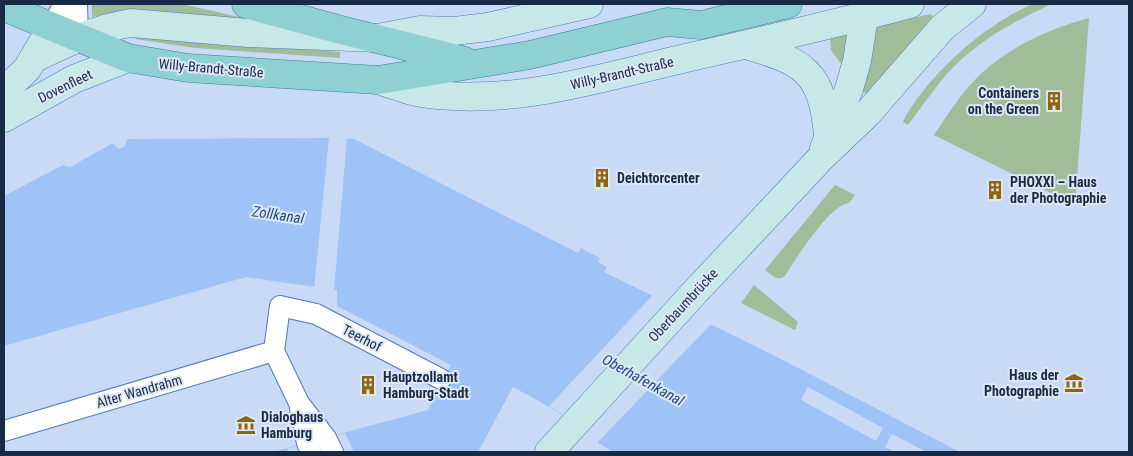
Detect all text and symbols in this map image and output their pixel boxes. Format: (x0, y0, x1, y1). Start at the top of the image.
street label: Willy-Brandt-Straße (569, 53, 676, 93)
street label: Willy-Brandt-Straße (158, 55, 265, 81)
street label: Dovenfleet (35, 66, 95, 106)
place label: Containers on the Green (968, 85, 1039, 117)
building icon: Containers on the Green (1043, 90, 1065, 112)
building icon: Deichtorcenter (591, 167, 613, 189)
place label: Deichtorcenter (617, 170, 700, 186)
place label: PHOXXI – Haus der Photographie (1010, 174, 1107, 206)
building icon: PHOXXI – Haus der Photographie (984, 179, 1006, 201)
water label: Zollkanal (250, 202, 306, 228)
street label: Oberbaumbrücke (645, 265, 721, 345)
street label: Teerhof (340, 321, 385, 355)
water label: Oberhafenkanal (599, 350, 687, 410)
place label: Haus der Photographie (984, 367, 1059, 399)
place label: Hauptzollamt Hamburg-Stadt (383, 369, 469, 401)
street label: Alter Wandrahm (94, 371, 184, 411)
museum icon: Haus der Photographie (1063, 372, 1085, 394)
building icon: Hauptzollamt Hamburg-Stadt (357, 374, 379, 396)
place label: Dialoghaus Hamburg (261, 409, 323, 441)
museum icon: Dialoghaus Hamburg (235, 414, 257, 436)

